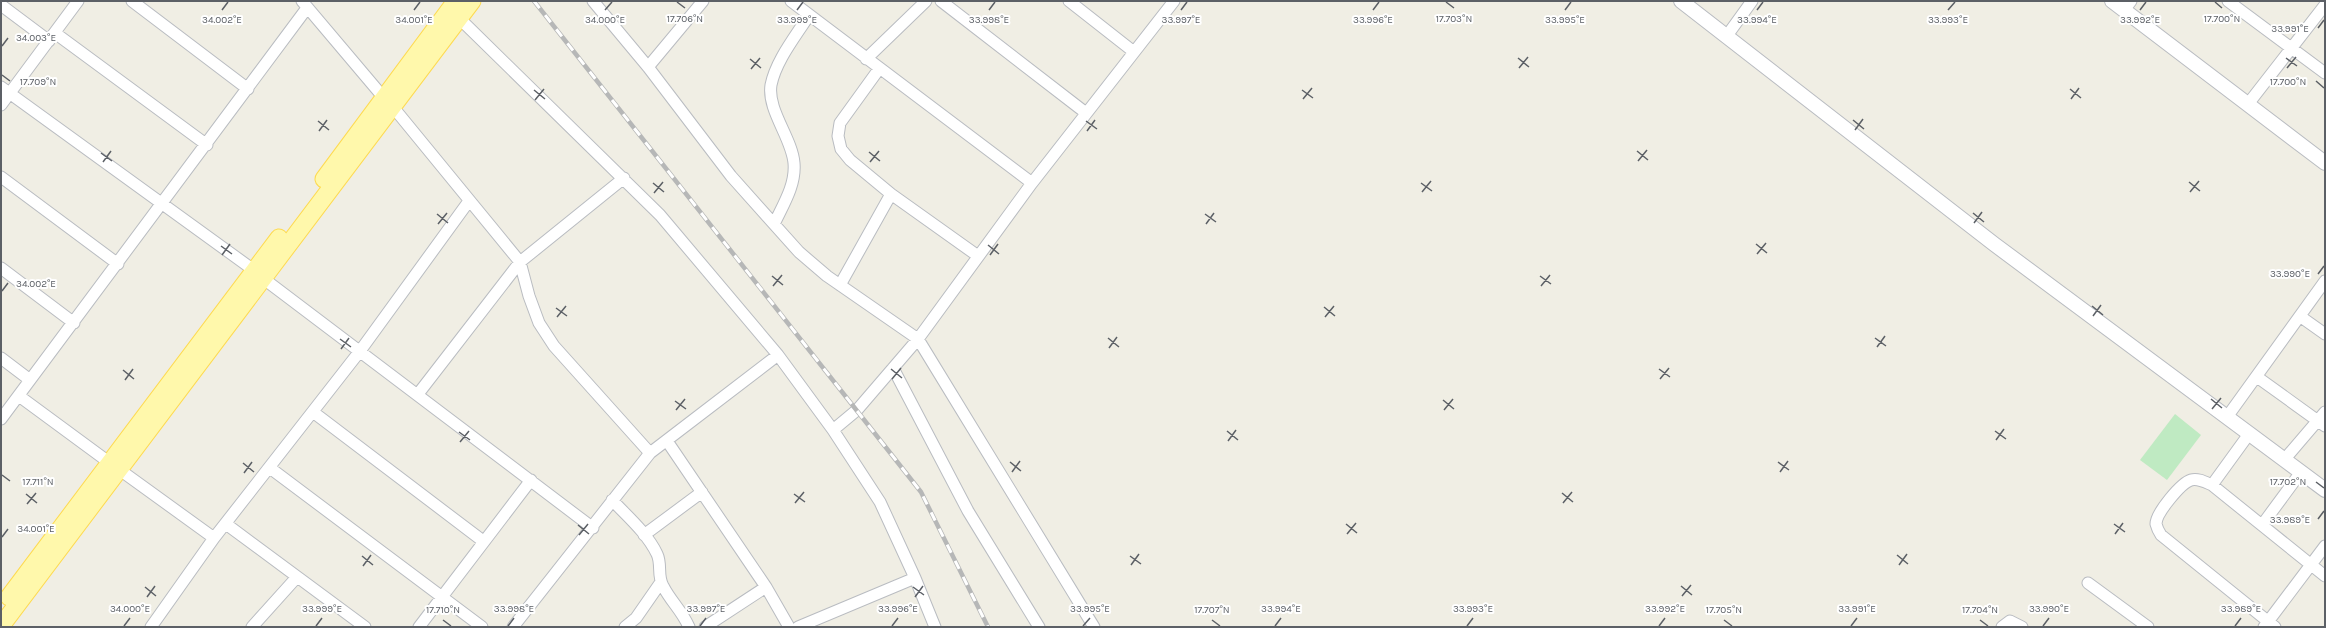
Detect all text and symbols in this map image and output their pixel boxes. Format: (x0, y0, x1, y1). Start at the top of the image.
text: 17.706°N (667, 13, 703, 25)
text: 17.703°N (1436, 13, 1472, 25)
text: 17.700°N (2204, 13, 2240, 25)
text: 34.002°E (202, 14, 242, 26)
text: 34.001°E (395, 14, 433, 26)
text: 34.000°E (585, 14, 625, 26)
text: 33.999°E (777, 14, 817, 26)
text: 33.998°E (969, 14, 1009, 26)
text: 33.997°E (1162, 14, 1200, 26)
text: 33.996°E (1353, 14, 1393, 26)
text: 33.995°E (1545, 14, 1585, 26)
text: 33.994°E (1737, 14, 1777, 26)
text: 33.993°E (1928, 14, 1968, 26)
text: 33.992°E (2120, 14, 2160, 26)
text: 33.991°E (2271, 23, 2309, 35)
text: 34.003°E (16, 32, 56, 44)
text: 17.709°N (20, 76, 56, 88)
text: 17.700°N (2270, 76, 2306, 88)
text: 33.990°E (2270, 268, 2310, 280)
text: 34.002°E (16, 278, 56, 290)
text: 17.711°N (22, 476, 54, 488)
text: 17.702°N (2270, 476, 2306, 488)
text: 33.989°E (2270, 514, 2310, 526)
text: 34.001°E (17, 523, 55, 535)
text: 34.000°E (110, 603, 150, 615)
text: 33.999°E (302, 603, 342, 615)
text: 33.998°E (494, 603, 534, 615)
text: 33.997°E (687, 603, 725, 615)
text: 33.996°E (878, 603, 918, 615)
text: 33.995°E (1070, 603, 1110, 615)
text: 33.994°E (1261, 603, 1301, 615)
text: 33.993°E (1453, 603, 1493, 615)
text: 33.992°E (1645, 603, 1685, 615)
text: 33.991°E (1838, 603, 1876, 615)
text: 33.990°E (2029, 603, 2069, 615)
text: 33.989°E (2221, 603, 2261, 615)
text: 17.710°N (426, 604, 460, 616)
text: 17.707°N (1194, 604, 1230, 616)
text: 17.705°N (1706, 604, 1742, 616)
text: 17.704°N (1962, 604, 1998, 616)

